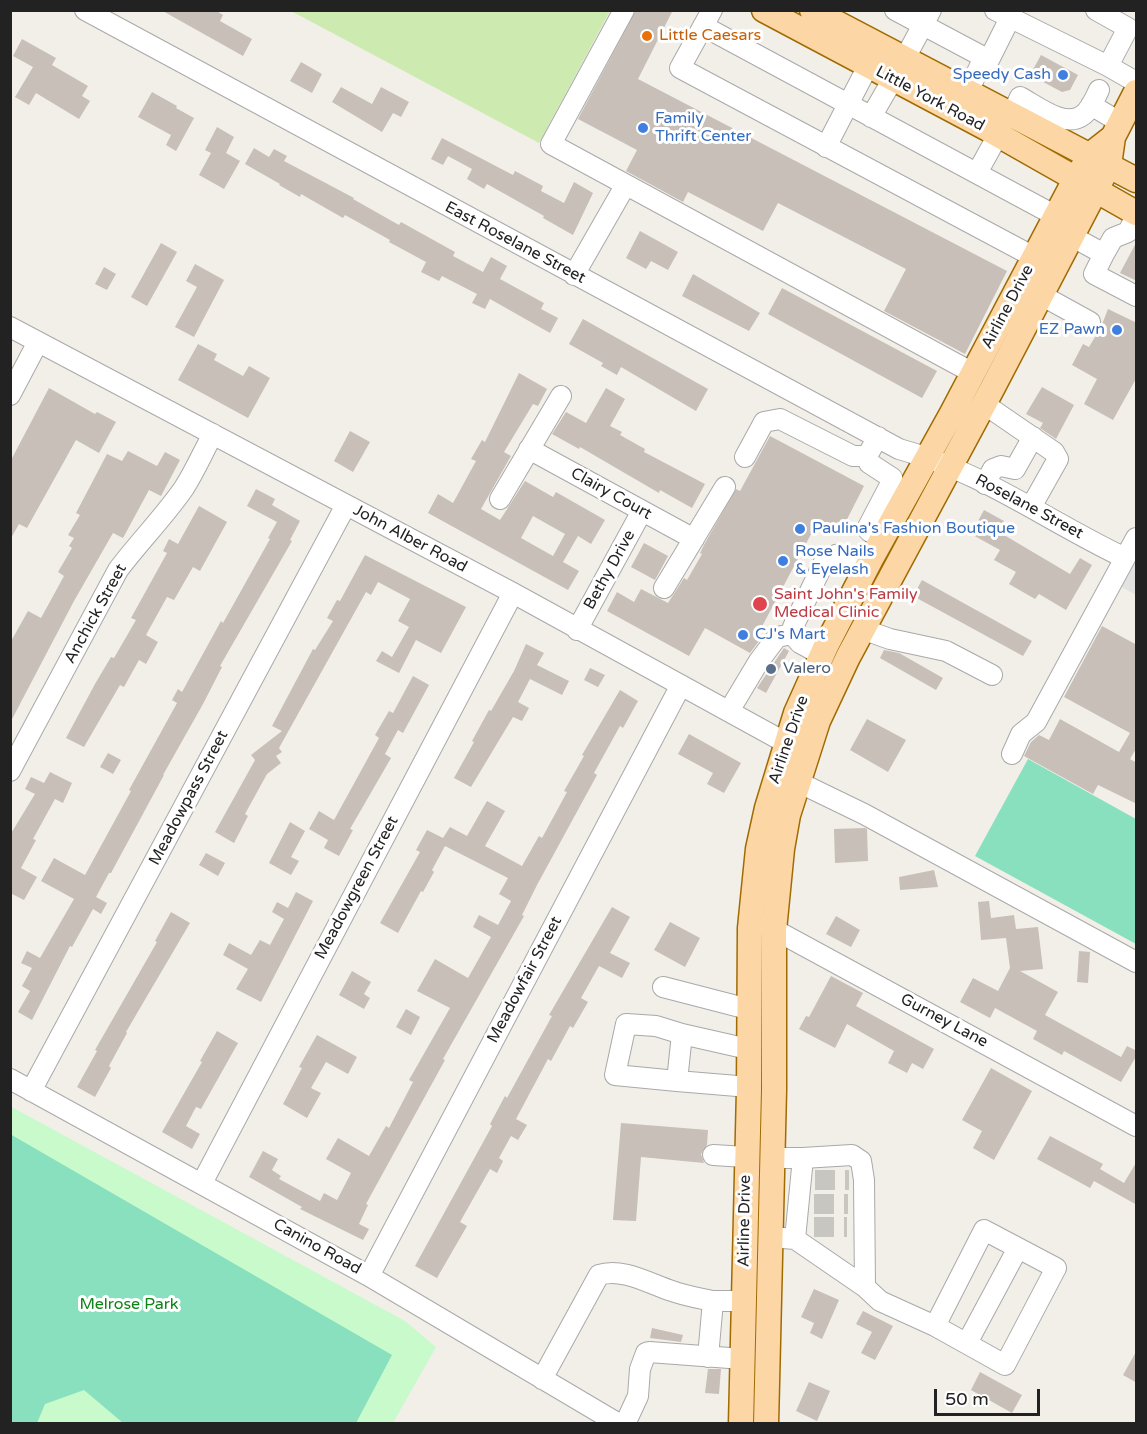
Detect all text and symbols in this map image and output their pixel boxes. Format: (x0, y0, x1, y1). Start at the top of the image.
place label: Little Caesars (659, 26, 761, 46)
marker: Little Caesars (640, 29, 654, 43)
street label: Little York Road (872, 62, 988, 136)
place label: Speedy Cash (953, 65, 1051, 85)
marker: Speedy Cash (1056, 68, 1070, 82)
place label: Family Thrift Center (655, 109, 751, 147)
marker: Family Thrift Center (636, 121, 650, 135)
street label: East Roselane Street (441, 198, 589, 288)
street label: Airline Drive (978, 262, 1038, 352)
place label: EZ Pawn (1039, 320, 1105, 340)
marker: EZ Pawn (1110, 323, 1124, 337)
street label: Clairy Court (567, 464, 655, 524)
street label: Roselane Street (972, 470, 1086, 544)
street label: John Alber Road (350, 501, 470, 577)
place label: Paulina's Fashion Boutique (812, 519, 1015, 539)
marker: Paulina's Fashion Boutique (793, 522, 807, 536)
street label: Bethy Drive (580, 527, 640, 613)
place label: Rose Nails & Eyelash (795, 542, 875, 580)
marker: Rose Nails & Eyelash (776, 554, 790, 568)
street label: Anchick Street (61, 561, 131, 667)
place label: Saint John's Family Medical Clinic (774, 585, 917, 623)
marker: Saint John's Family Medical Clinic (751, 595, 769, 613)
place label: CJ's Mart (755, 625, 826, 645)
marker: CJ's Mart (736, 628, 750, 642)
place label: Valero (783, 659, 831, 679)
marker: Valero (764, 662, 778, 676)
street label: Airline Drive (765, 693, 813, 787)
street label: Meadowpass Street (145, 727, 233, 869)
street label: Meadowgreen Street (311, 813, 403, 963)
street label: Meadowfair Street (484, 913, 566, 1047)
street label: Gurney Lane (897, 990, 991, 1052)
street label: Airline Drive (735, 1175, 755, 1267)
street label: Canino Road (270, 1215, 364, 1279)
park label: Melrose Park (80, 1295, 178, 1315)
scale bar (937, 1377, 1044, 1415)
text: 50 m (945, 1388, 989, 1410)

